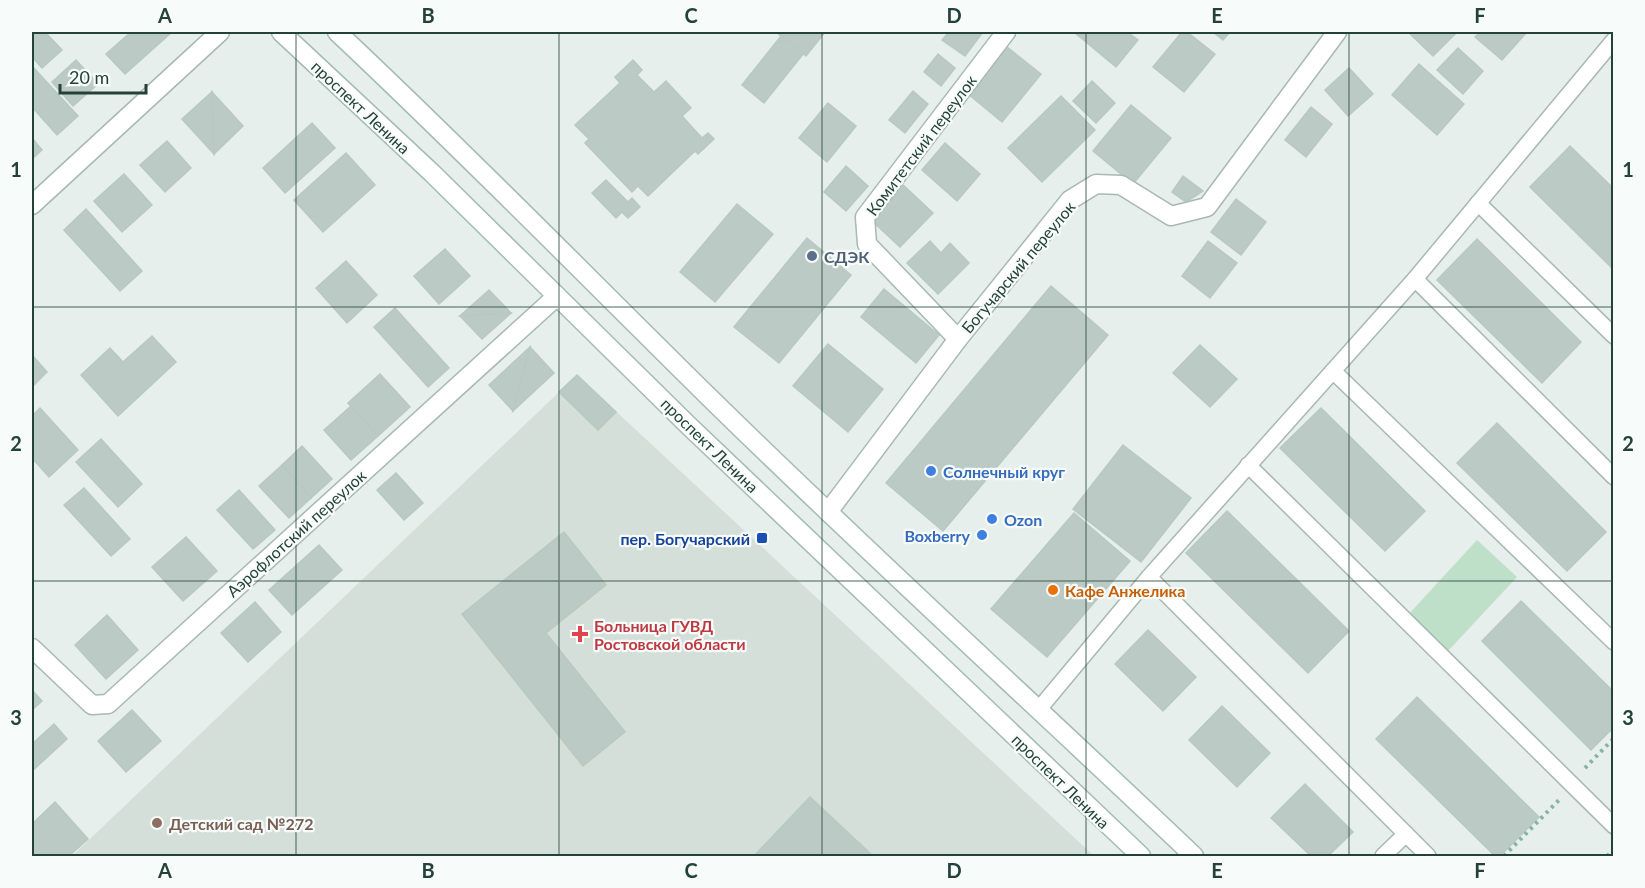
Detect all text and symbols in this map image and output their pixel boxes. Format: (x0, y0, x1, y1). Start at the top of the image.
text: A (157, 3, 172, 27)
text: B (421, 3, 435, 27)
text: C (684, 3, 698, 27)
text: D (946, 3, 962, 27)
text: E (1211, 3, 1223, 27)
text: F (1474, 3, 1486, 27)
scale bar (60, 57, 146, 95)
street label: проспект Ленина (308, 57, 414, 157)
text: 20 m (69, 66, 109, 88)
street label: Комитетский переулок (862, 70, 980, 219)
text: 1 (10, 157, 22, 181)
text: 1 (1622, 157, 1634, 181)
street label: Богучарский переулок (957, 197, 1079, 337)
place label: СДЭК (824, 247, 870, 266)
marker: СДЭК (805, 249, 819, 263)
street label: проспект Ленина (658, 394, 762, 496)
text: 2 (10, 431, 22, 455)
text: 2 (1622, 431, 1634, 455)
place label: Солнечный круг (943, 462, 1065, 481)
marker: Солнечный круг (924, 464, 938, 478)
street label: Аэрофлотский переулок (222, 465, 370, 601)
place label: Ozon (1004, 510, 1042, 529)
marker: Ozon (985, 512, 999, 526)
place label: Boxberry (904, 526, 971, 545)
marker: Boxberry (975, 528, 989, 542)
place label: пер. Богучарский (620, 529, 750, 548)
marker: пер. Богучарский (755, 531, 769, 545)
place label: Кафе Анжелика (1065, 581, 1185, 600)
marker: Кафе Анжелика (1046, 583, 1060, 597)
place label: Больница ГУВД Ростовской области (594, 616, 746, 653)
marker: Больница ГУВД Ростовской области (571, 625, 589, 643)
text: 3 (10, 705, 22, 729)
text: 3 (1622, 705, 1634, 729)
street label: проспект Ленина (1009, 730, 1113, 832)
place label: Детский сад №272 (169, 814, 313, 833)
marker: Детский сад №272 (150, 816, 164, 830)
text: A (157, 858, 172, 882)
text: B (421, 858, 435, 882)
text: C (684, 858, 698, 882)
text: D (946, 858, 962, 882)
text: E (1211, 858, 1223, 882)
text: F (1474, 858, 1486, 882)

